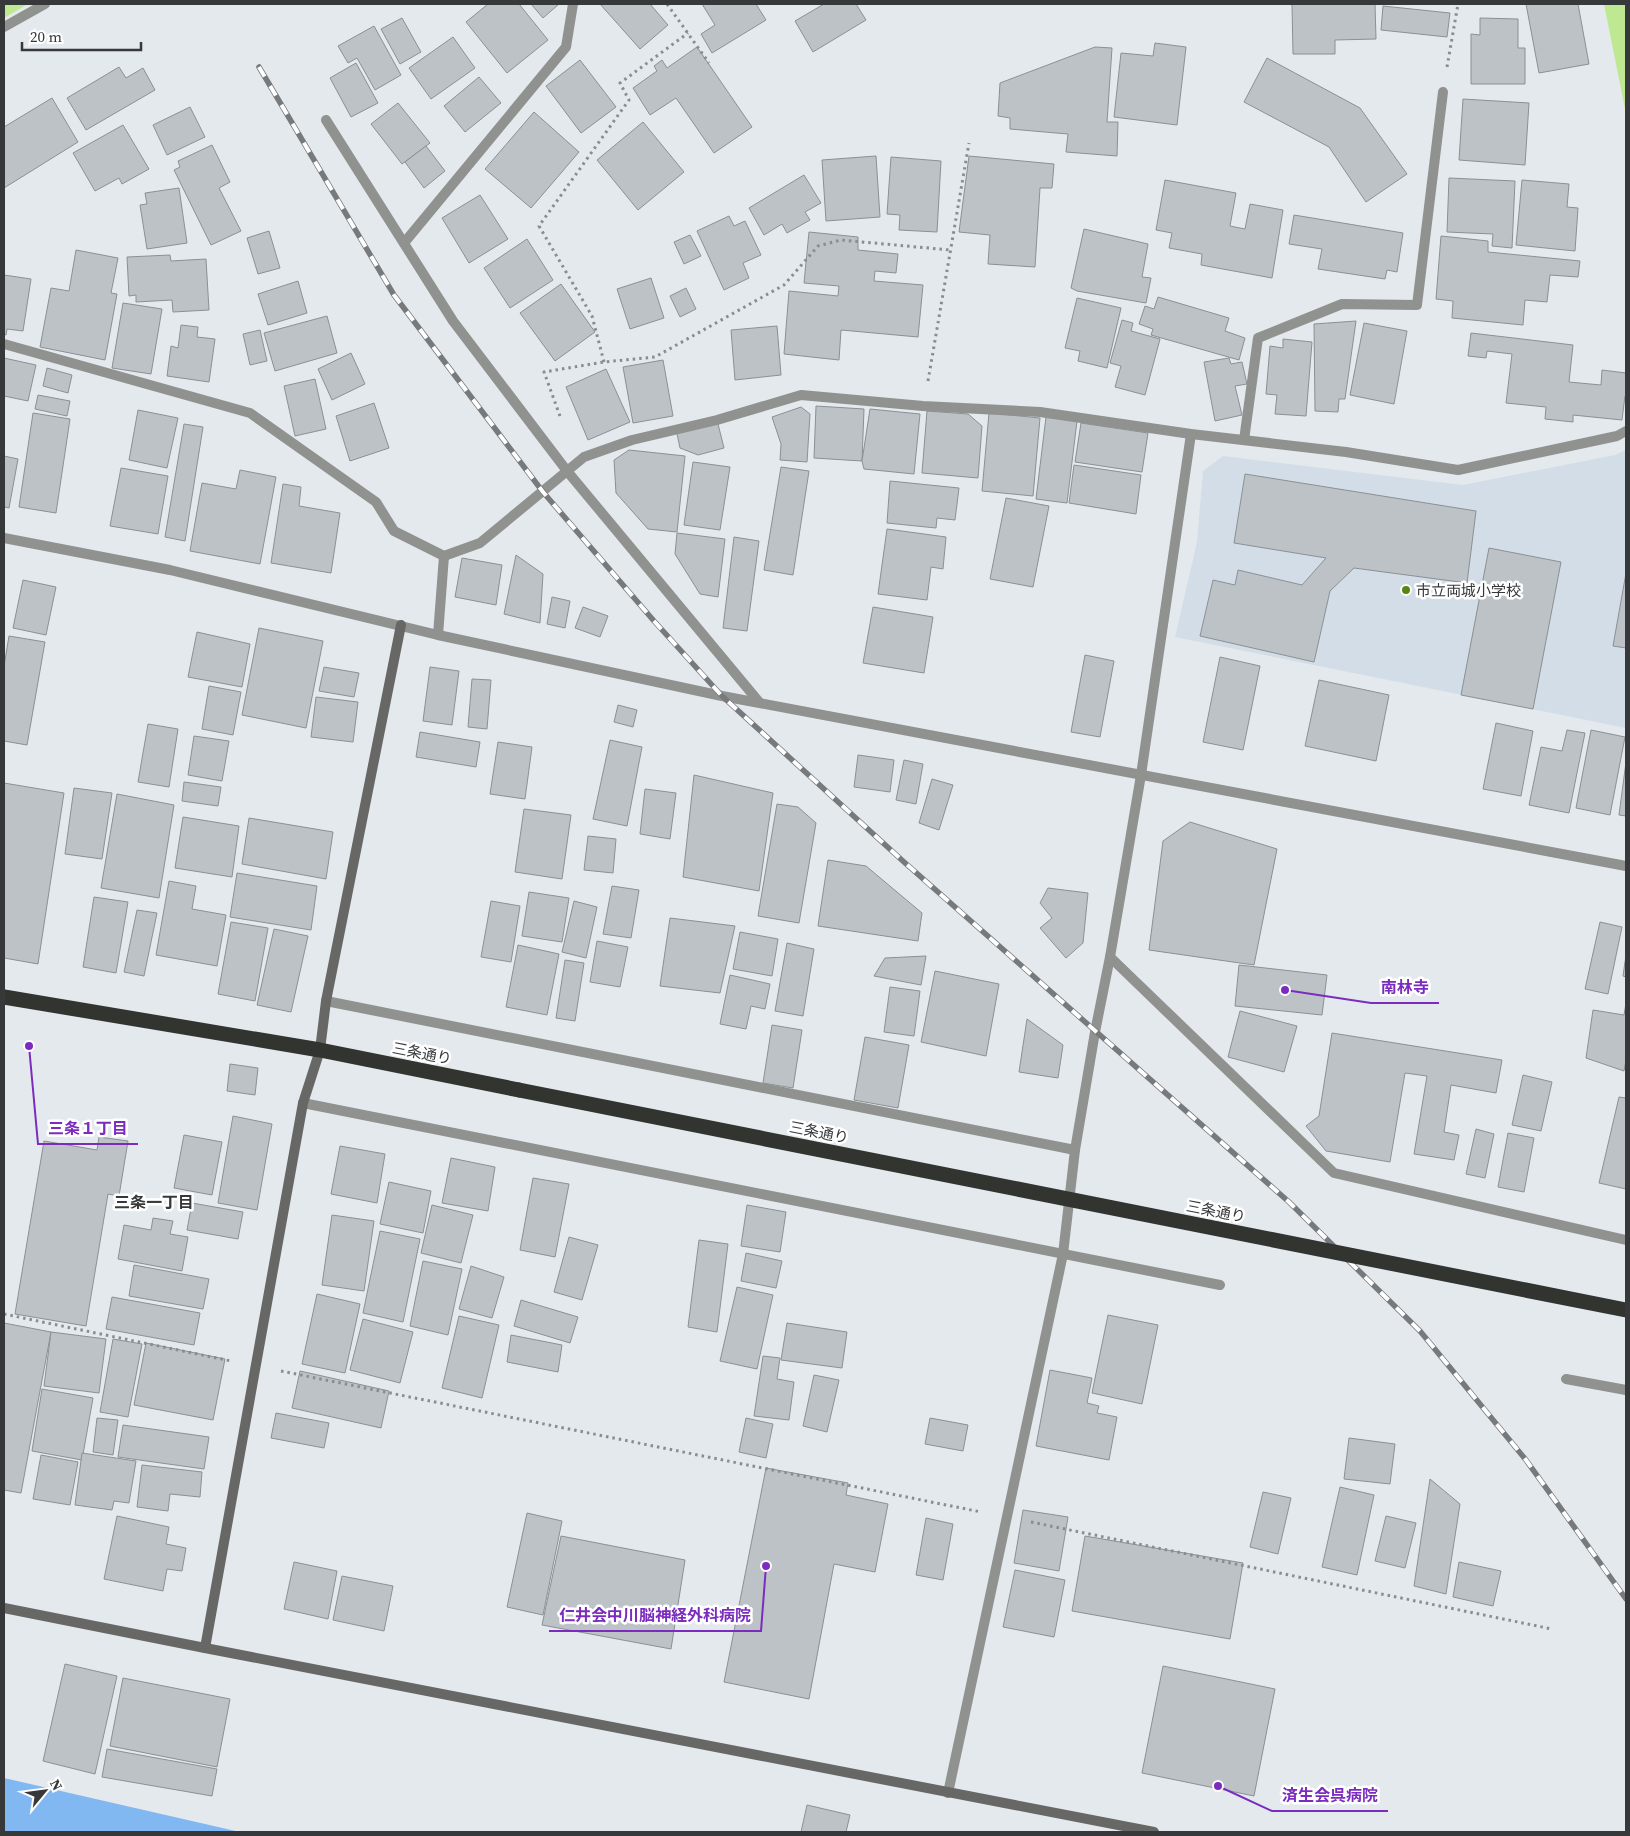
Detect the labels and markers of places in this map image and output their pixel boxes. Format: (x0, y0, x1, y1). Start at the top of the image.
place label: 市立両城小学校 (1416, 580, 1521, 601)
marker: 市立両城小学校 (1400, 584, 1412, 596)
callout: 南林寺 (1371, 972, 1439, 1003)
callout: 三条１丁目 (38, 1113, 138, 1144)
callout: 仁井会中川脳神経外科病院 (549, 1600, 761, 1631)
callout: 済生会呉病院 (1272, 1780, 1388, 1811)

